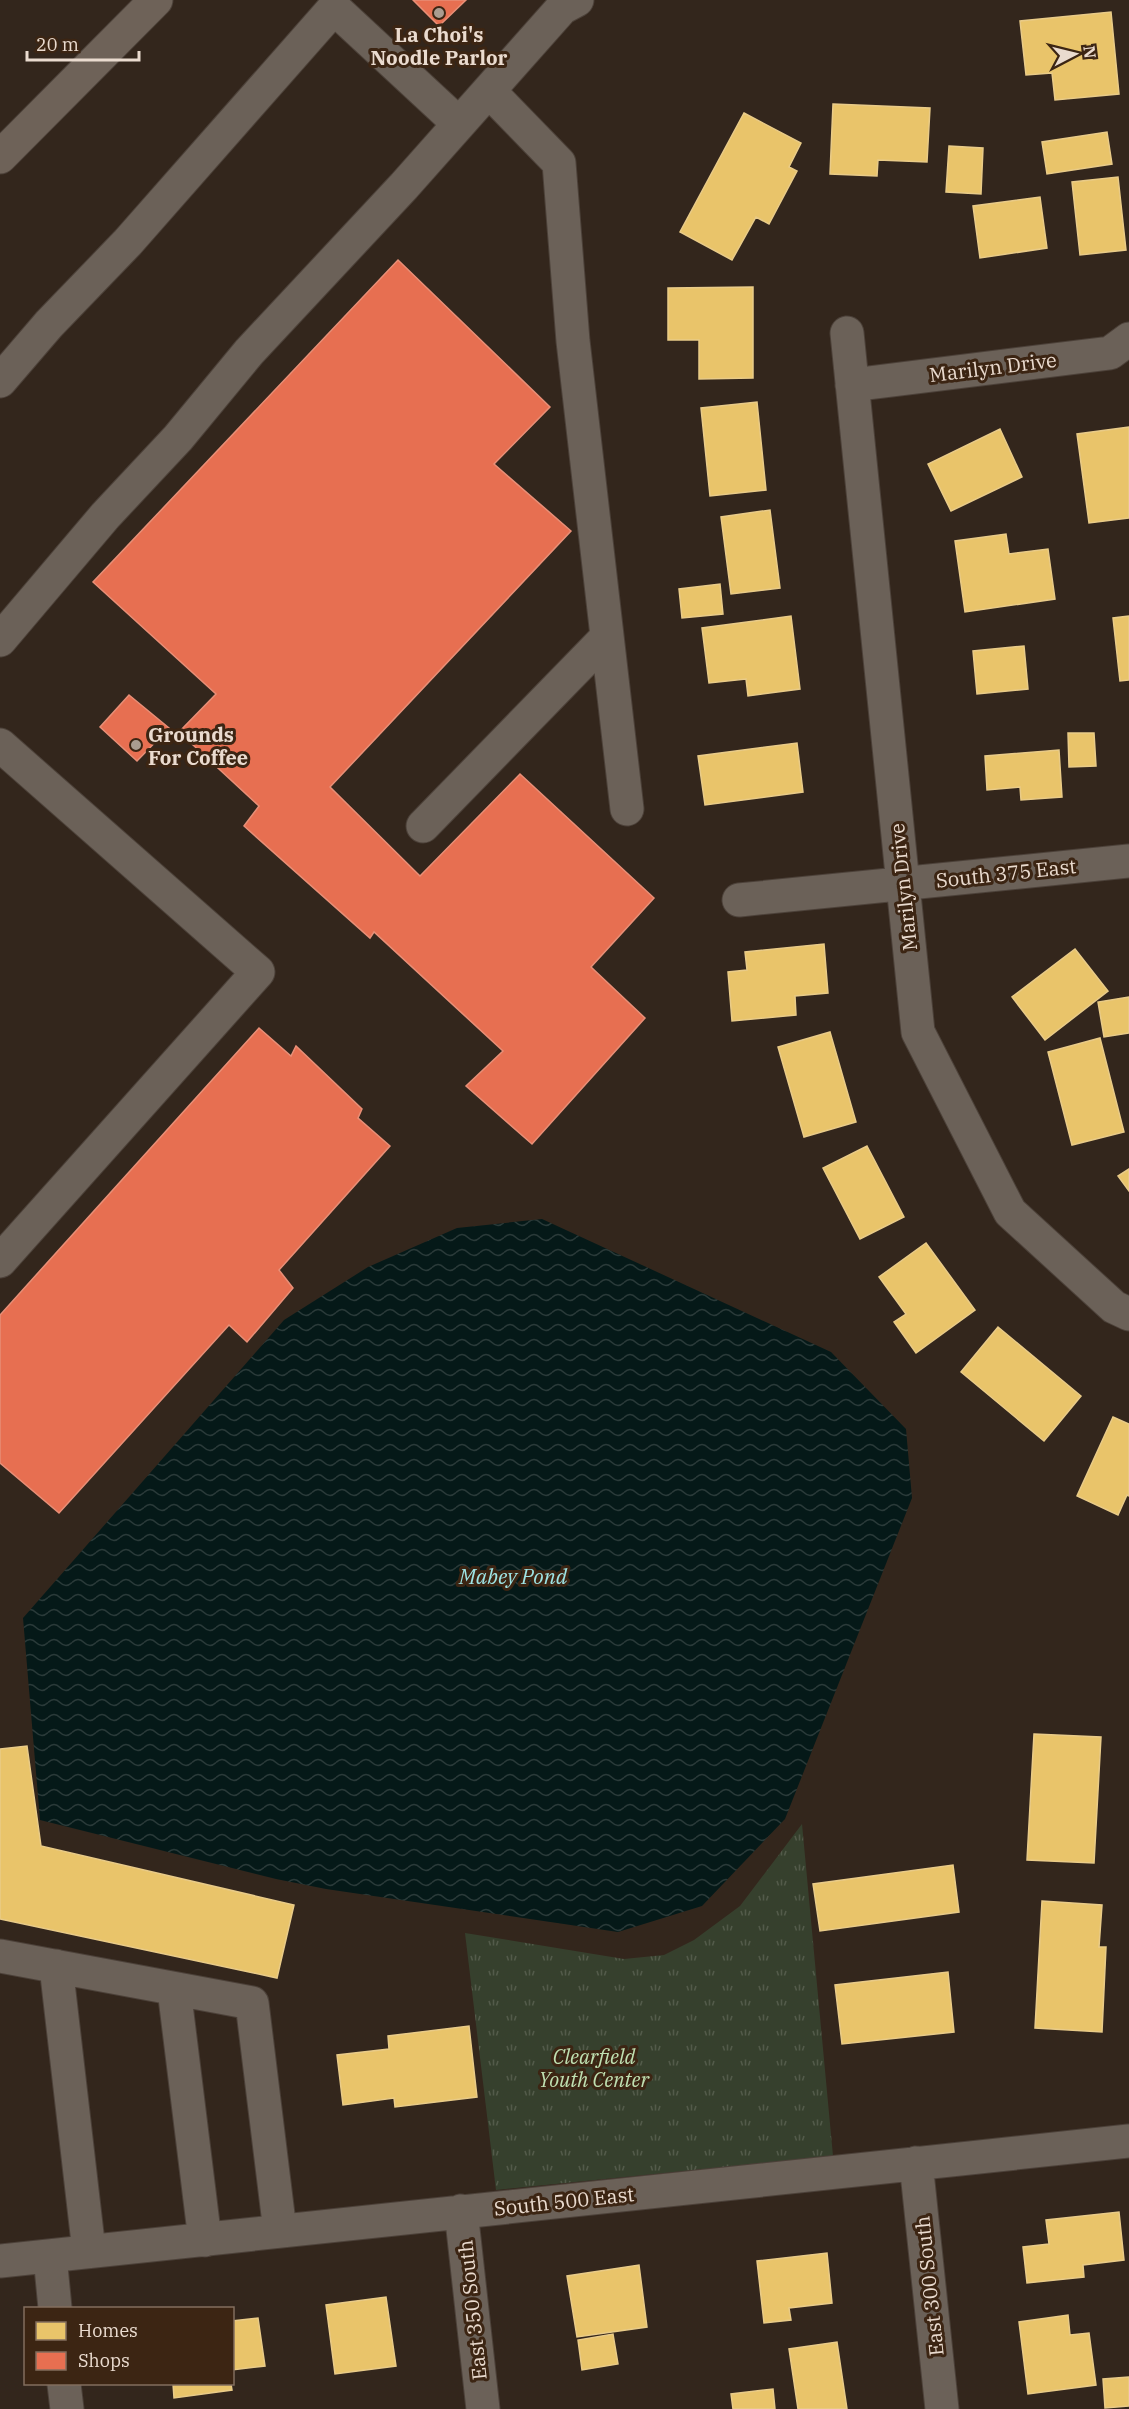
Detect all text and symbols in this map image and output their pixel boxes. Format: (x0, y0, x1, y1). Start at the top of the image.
marker: La Choi's Noodle Parlor (432, 6, 446, 20)
place label: La Choi's Noodle Parlor (371, 21, 508, 71)
scale bar (27, 24, 140, 62)
north arrow (1045, 24, 1105, 84)
text: 20 m (36, 33, 79, 56)
text: N (1079, 45, 1101, 60)
street label: Marilyn Drive (928, 346, 1058, 388)
place label: Grounds For Coffee (148, 721, 248, 771)
marker: Grounds For Coffee (129, 738, 143, 752)
street label: Marilyn Drive (883, 822, 923, 952)
street label: South 375 East (935, 852, 1077, 894)
water label: Mabey Pond (458, 1562, 568, 1590)
park label: Clearfield Youth Center (539, 2043, 650, 2093)
street label: South 500 East (493, 2180, 635, 2222)
street label: East 300 South (908, 2215, 950, 2357)
street label: East 350 South (451, 2239, 493, 2381)
legend (24, 2307, 234, 2385)
text: Homes (78, 2319, 138, 2342)
text: Shops (78, 2349, 130, 2372)

